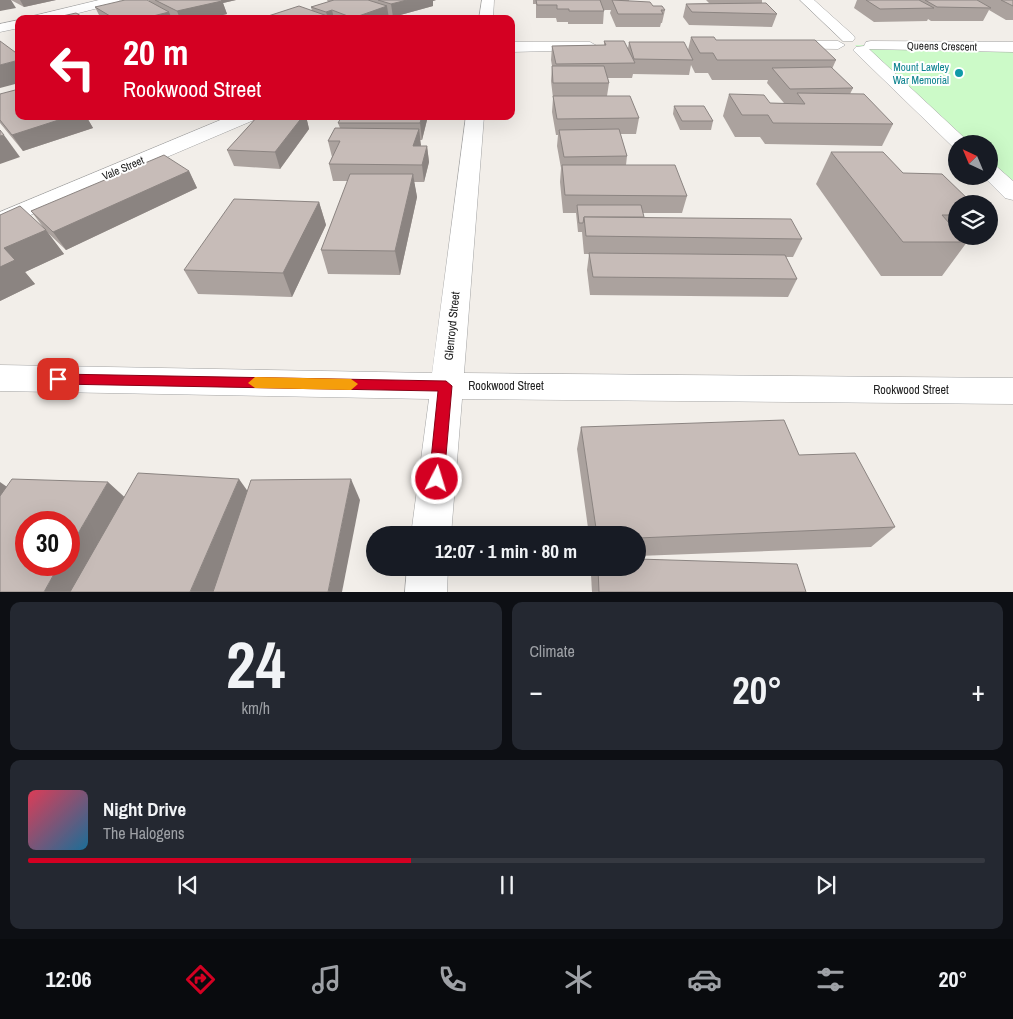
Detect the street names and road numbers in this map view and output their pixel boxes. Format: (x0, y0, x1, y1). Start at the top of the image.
street label: Queens Crescent (907, 38, 978, 54)
street label: Vale Street (100, 153, 146, 183)
street label: Glenroyd Street (440, 291, 464, 361)
street label: Rookwood Street (468, 378, 544, 394)
street label: Rookwood Street (873, 382, 949, 398)

